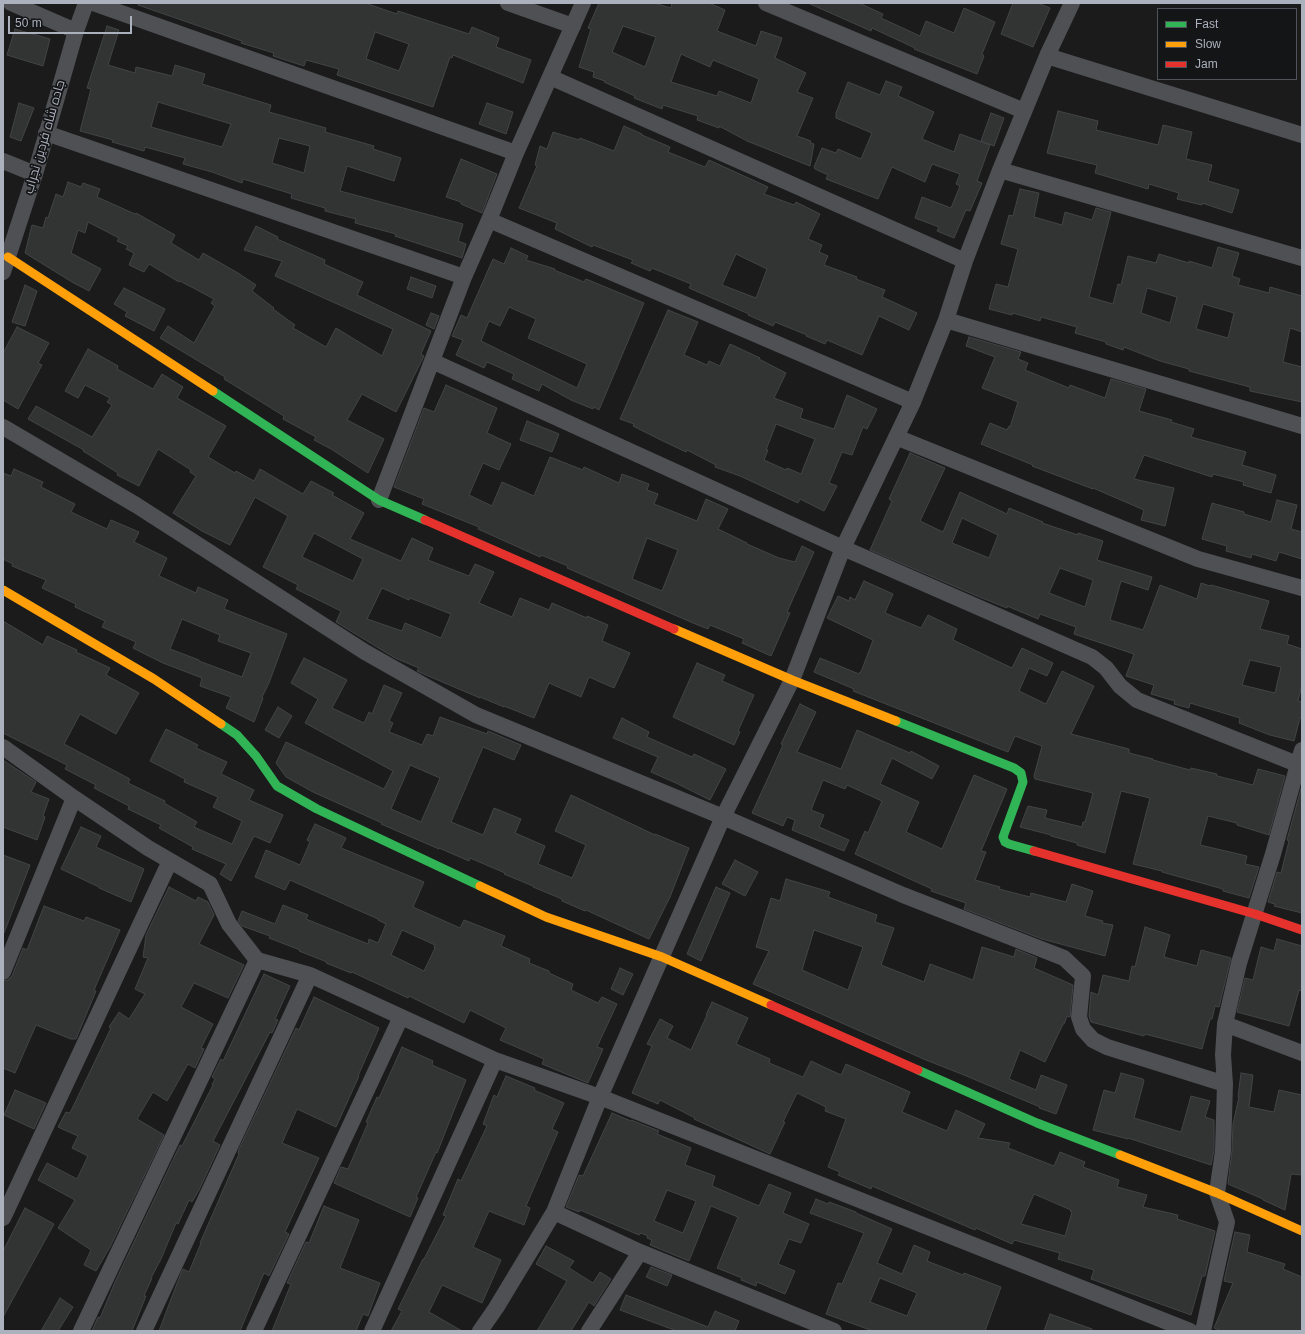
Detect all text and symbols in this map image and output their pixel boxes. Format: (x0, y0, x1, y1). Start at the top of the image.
scale bar (10, 8, 134, 34)
legend (1157, 8, 1297, 80)
text: 50 m (15, 16, 42, 30)
text: Fast (1195, 17, 1218, 31)
text: Slow (1195, 37, 1221, 51)
text: Jam (1195, 57, 1218, 71)
street label: جاده شاه فردین نجراب (21, 78, 69, 196)

